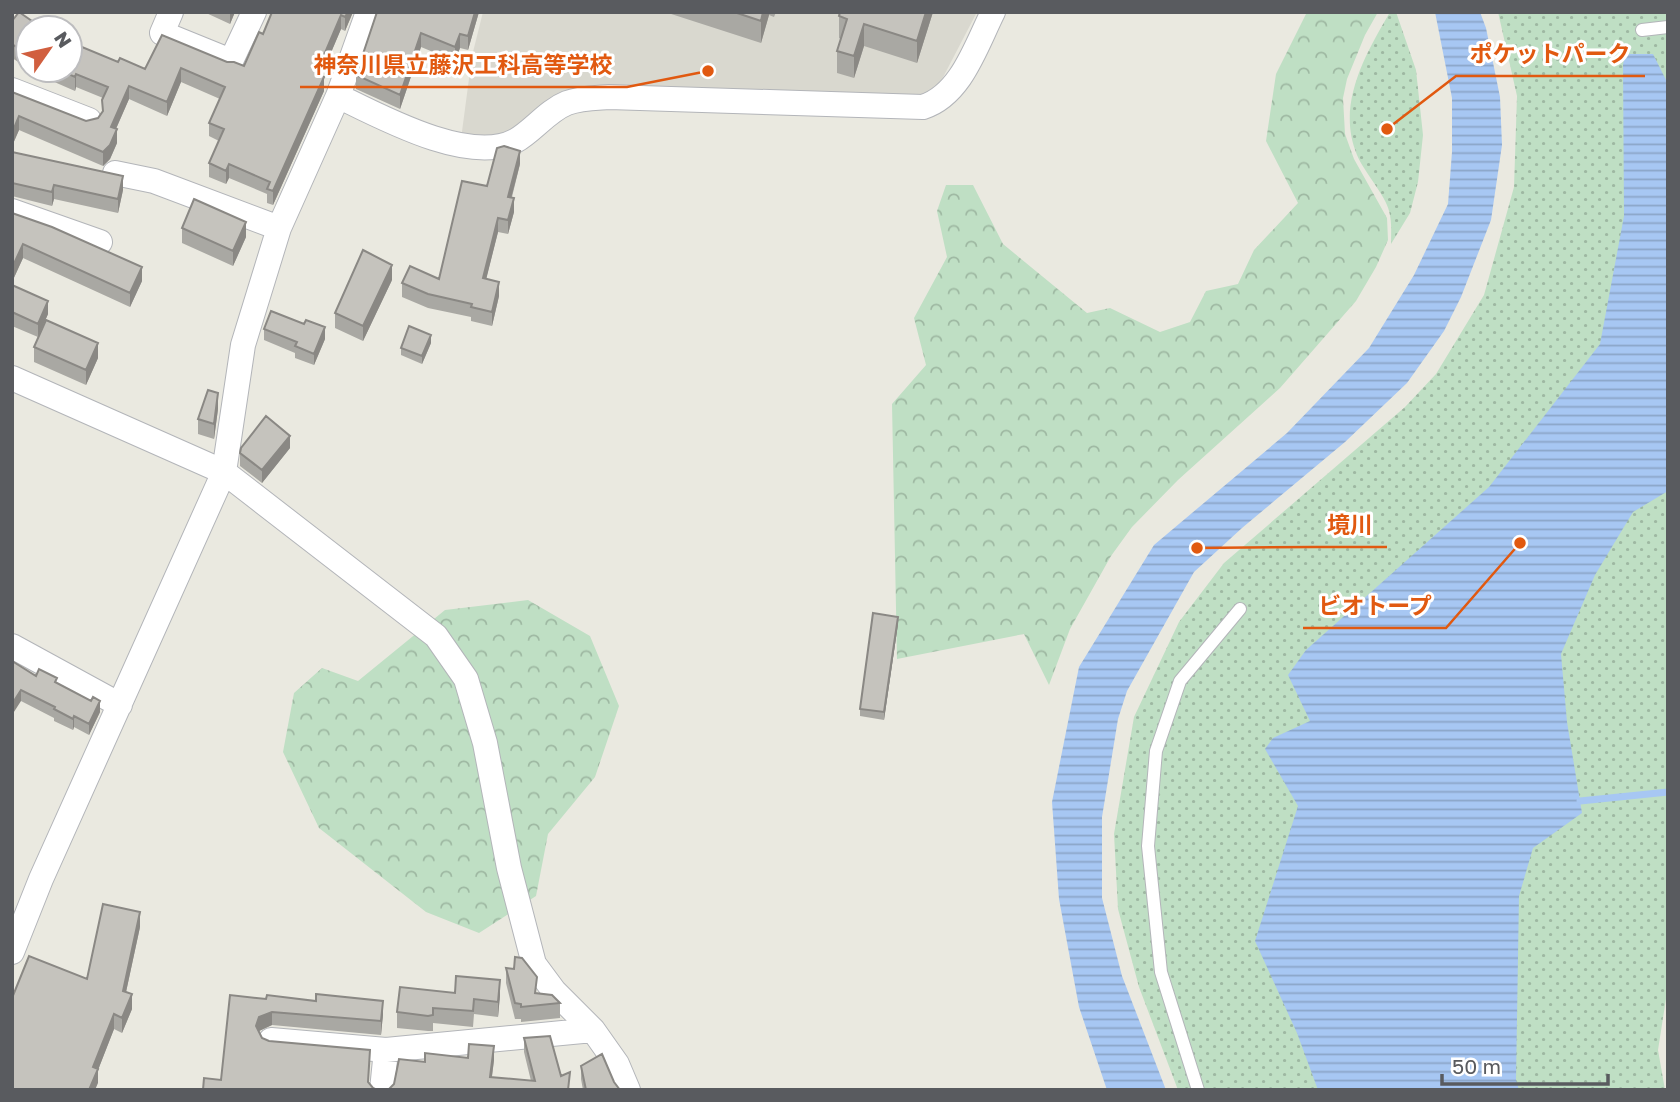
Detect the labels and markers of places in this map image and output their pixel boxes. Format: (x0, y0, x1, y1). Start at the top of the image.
callout: ポケットパーク (1456, 32, 1645, 76)
callout: 神奈川県立藤沢工科高等学校 (300, 43, 627, 87)
callout: 境川 (1313, 503, 1387, 547)
callout: ビオトープ (1303, 584, 1446, 628)

